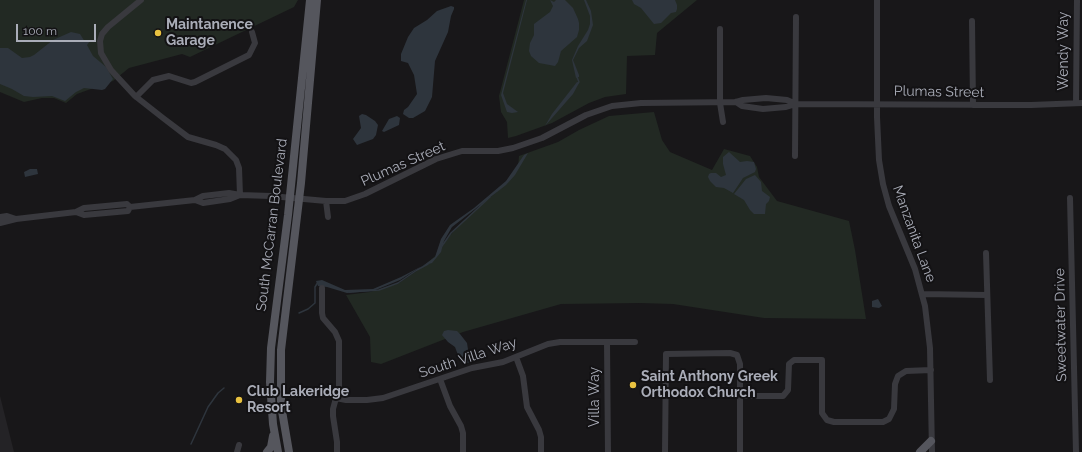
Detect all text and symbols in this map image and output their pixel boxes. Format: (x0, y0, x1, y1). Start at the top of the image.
street label: Wendy Way (1056, 12, 1072, 90)
scale bar (18, 16, 98, 42)
place label: Maintanence Garage (166, 17, 253, 50)
text: 100 m (23, 24, 57, 38)
marker: Maintanence Garage (153, 28, 163, 38)
street label: Plumas Street (894, 83, 984, 101)
street label: South McCarran Boulevard (253, 138, 291, 312)
street label: Plumas Street (358, 138, 448, 190)
street label: Manzanita Lane (889, 183, 939, 285)
street label: Sweetwater Drive (1052, 268, 1070, 382)
street label: South Villa Way (417, 334, 519, 382)
street label: Villa Way (587, 367, 603, 427)
place label: Saint Anthony Greek Orthodox Church (641, 369, 778, 402)
marker: Saint Anthony Greek Orthodox Church (628, 380, 638, 390)
place label: Club Lakeridge Resort (247, 384, 349, 416)
marker: Club Lakeridge Resort (234, 395, 244, 405)

